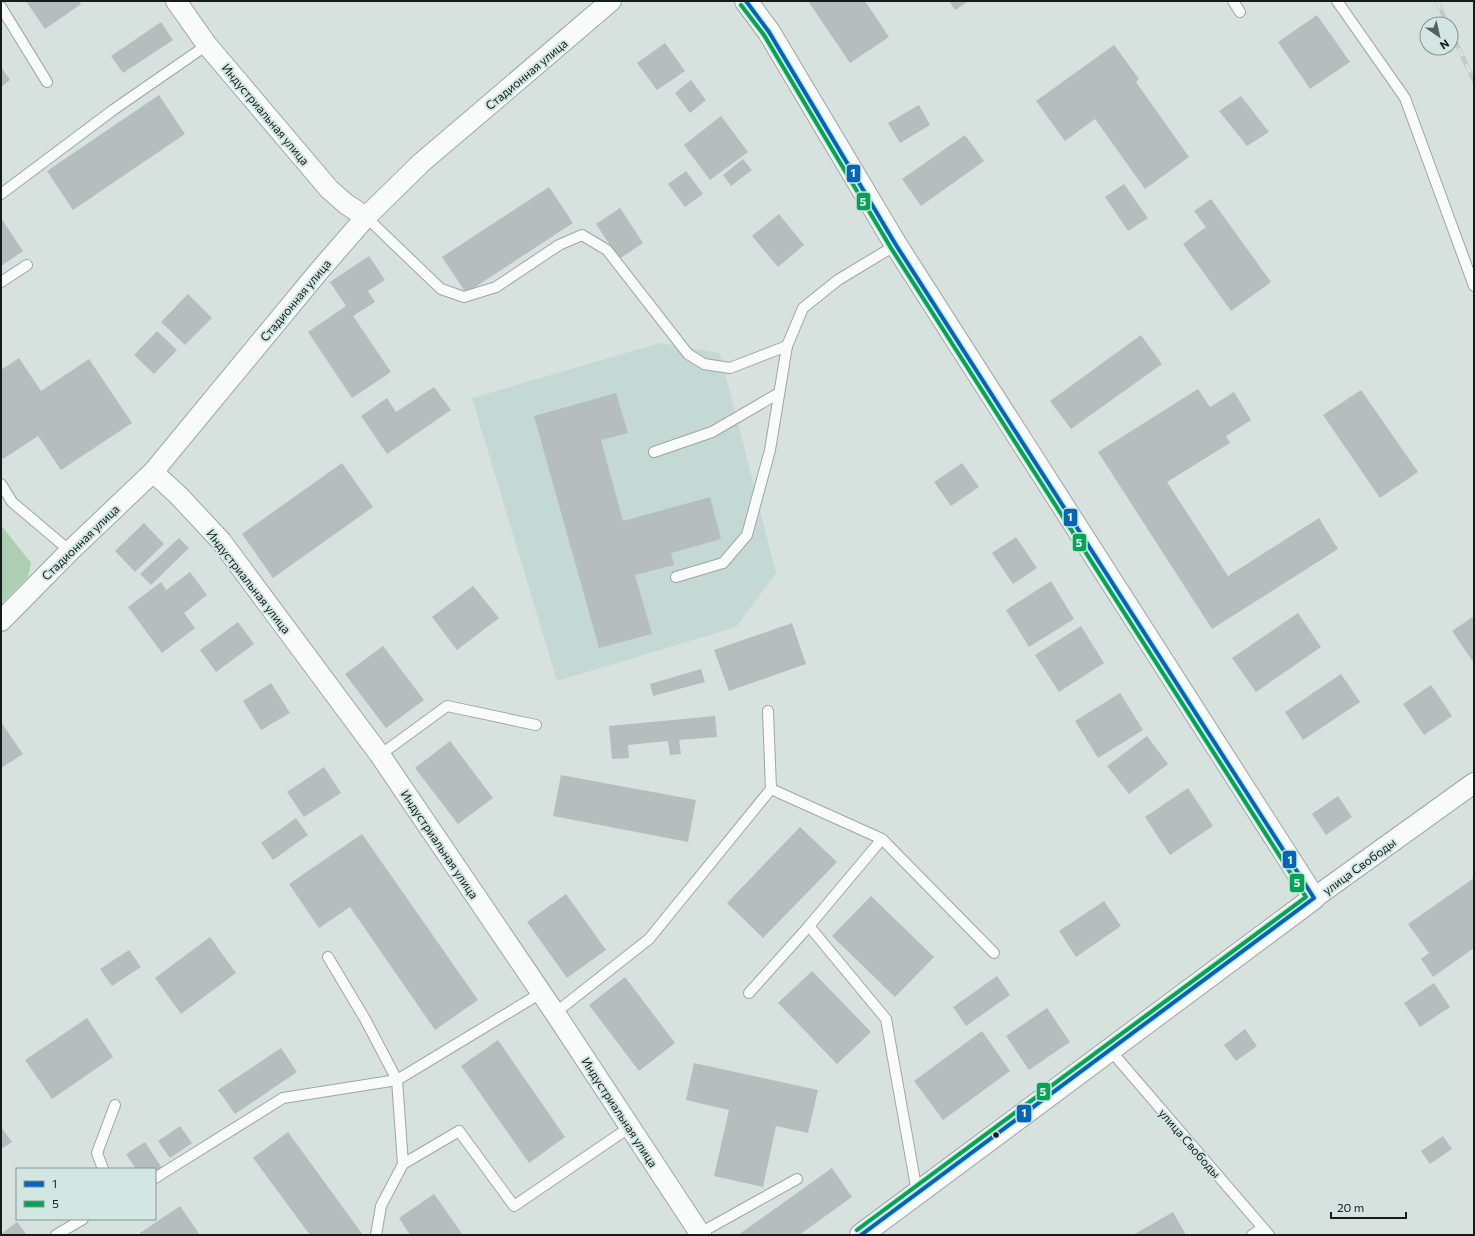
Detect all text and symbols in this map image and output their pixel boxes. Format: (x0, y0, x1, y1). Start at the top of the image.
north arrow (1419, 16, 1459, 56)
street label: Стадионная улица (482, 36, 570, 112)
text: N (1438, 37, 1452, 52)
street label: Индустриальная улица (219, 60, 313, 168)
line badge: 1 (846, 164, 861, 183)
text: 1 (851, 166, 856, 179)
line badge: 5 (856, 192, 871, 211)
text: 5 (860, 195, 866, 208)
street label: Стадионная улица (257, 256, 333, 344)
street label: Стадионная улица (38, 501, 122, 583)
line badge: 1 (1063, 508, 1078, 527)
text: 1 (1068, 510, 1073, 523)
street label: Индустриальная улица (204, 526, 294, 636)
line badge: 5 (1072, 533, 1087, 552)
text: 5 (1076, 536, 1082, 549)
street label: Индустриальная улица (398, 787, 482, 901)
street label: улица Свободы (1320, 835, 1398, 897)
line badge: 1 (1282, 850, 1297, 869)
text: 1 (1288, 853, 1293, 866)
line badge: 5 (1289, 873, 1305, 893)
text: 5 (1294, 876, 1300, 889)
street label: Индустриальная улица (579, 1054, 661, 1170)
line badge: 5 (1036, 1082, 1051, 1101)
text: 5 (1040, 1085, 1046, 1098)
line badge: 1 (1016, 1104, 1032, 1123)
text: 1 (1022, 1106, 1027, 1119)
street label: улица Свободы (1156, 1106, 1224, 1180)
unlabelled marker (991, 1130, 1001, 1140)
legend (16, 1168, 156, 1220)
text: 1 (52, 1176, 57, 1190)
scale bar (1331, 1194, 1406, 1220)
text: 5 (52, 1196, 59, 1210)
text: 20 m (1337, 1200, 1364, 1214)

